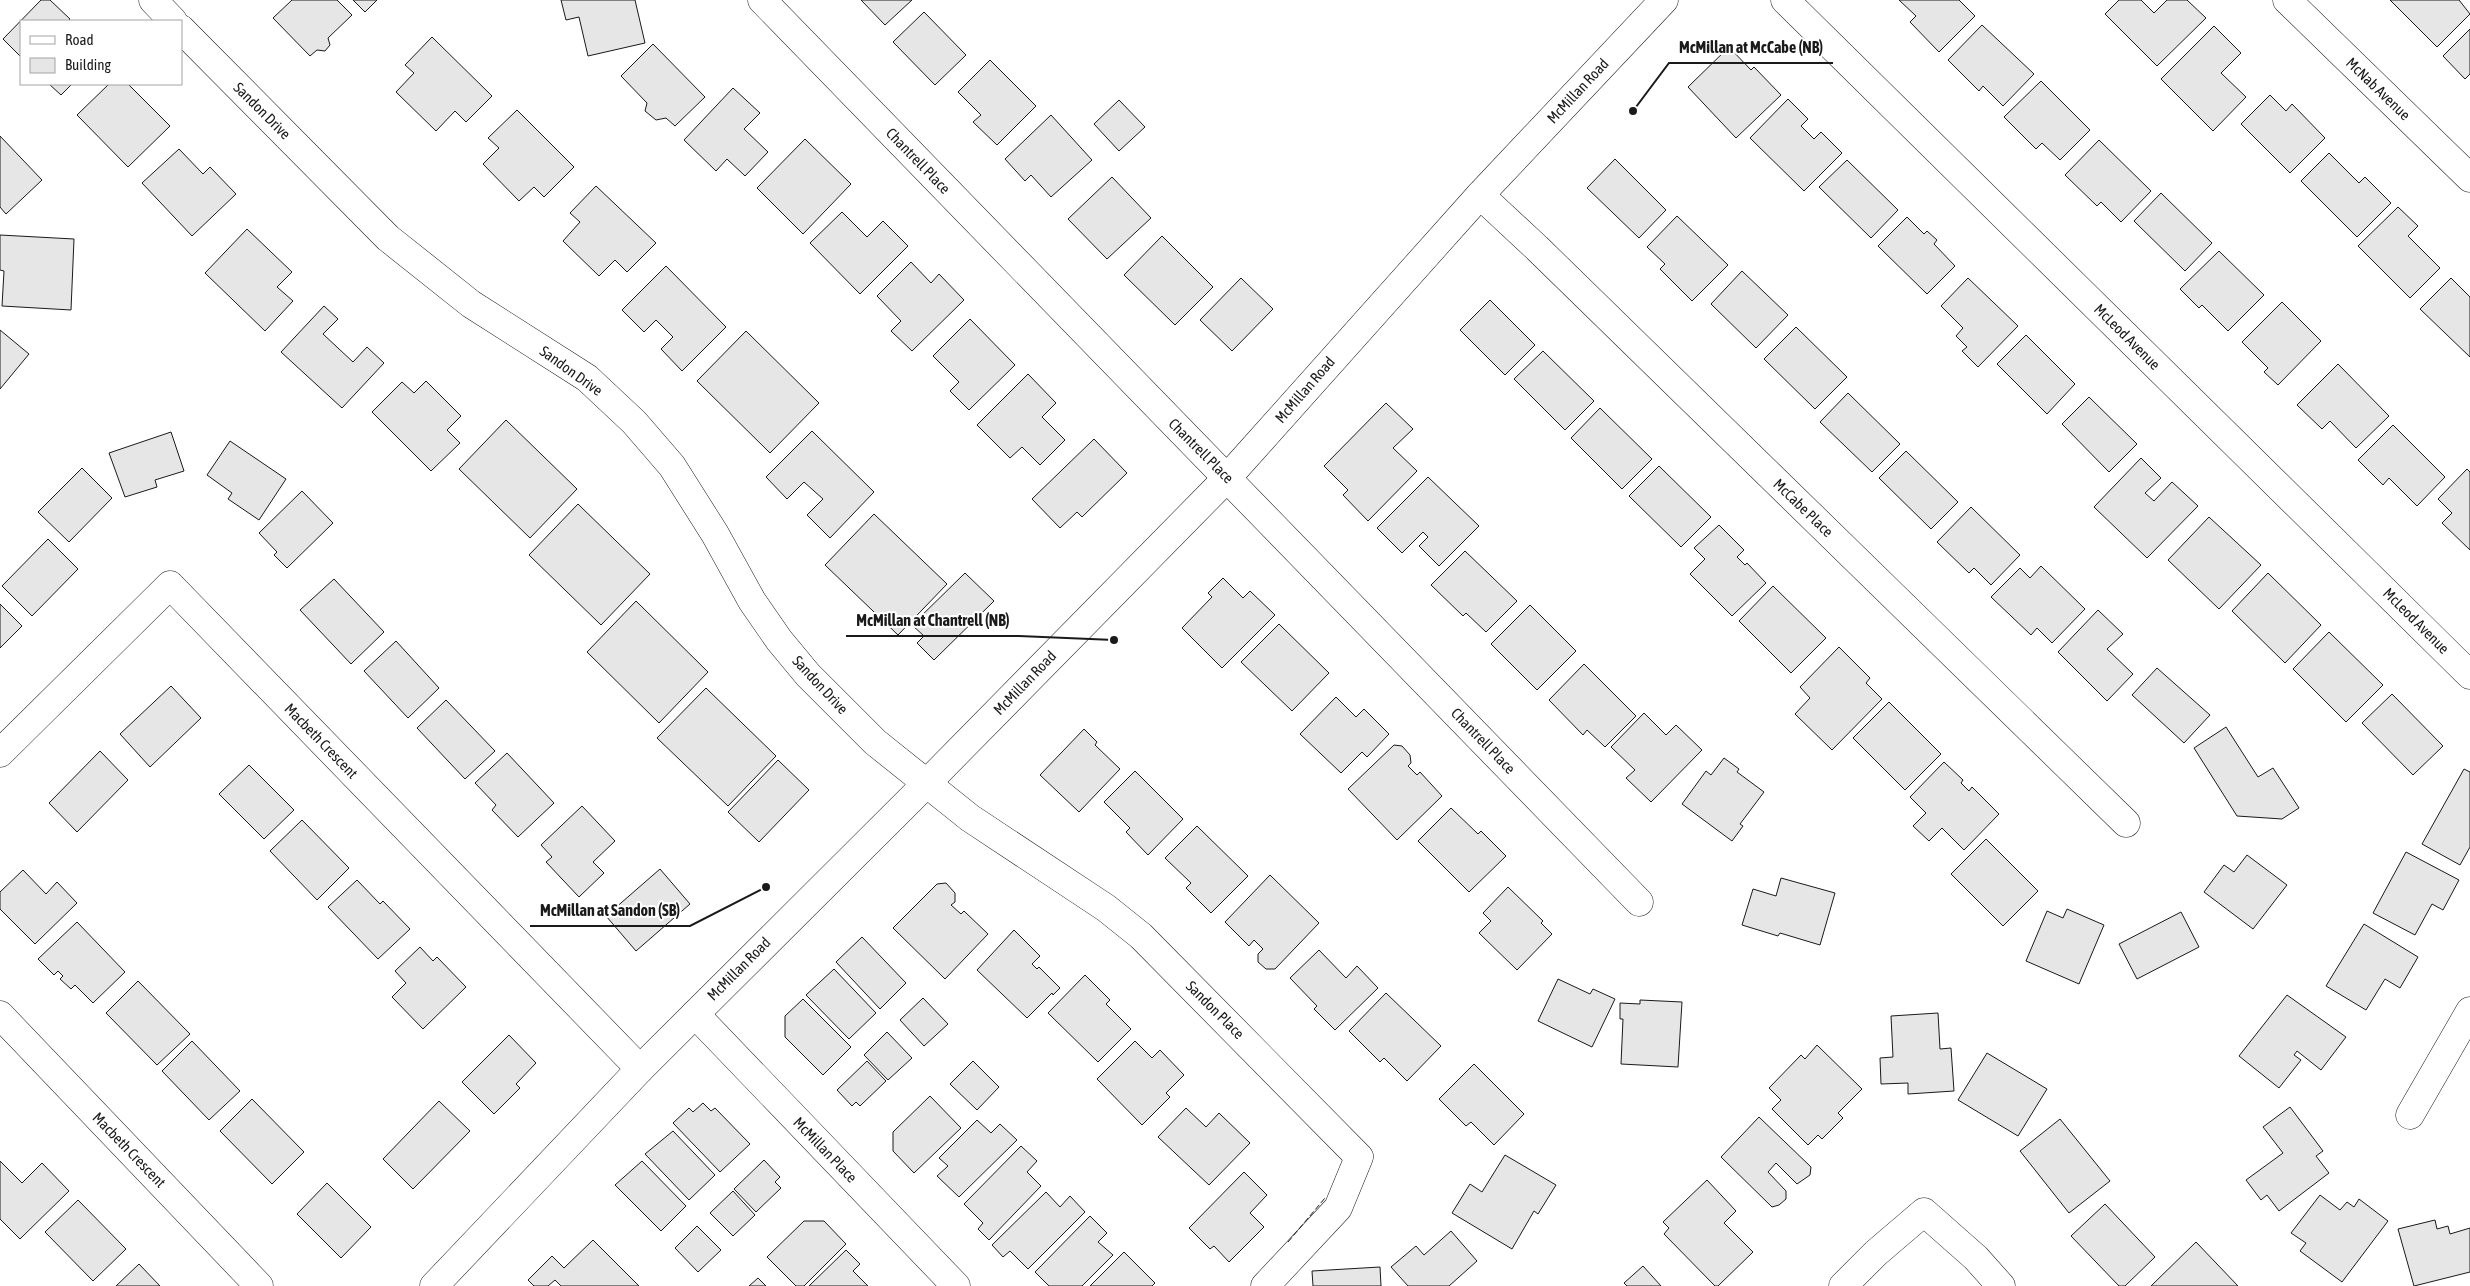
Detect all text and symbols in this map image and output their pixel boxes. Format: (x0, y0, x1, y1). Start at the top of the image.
legend (20, 20, 182, 85)
text: Road (65, 31, 94, 48)
callout: McMillan at McCabe (NB) (1669, 32, 1833, 63)
text: McMillan at McCabe (NB) (1679, 38, 1823, 56)
street label: McNab Avenue (2343, 54, 2414, 123)
street label: McMillan Road (1543, 55, 1612, 126)
text: Building (65, 56, 111, 73)
street label: Sandon Drive (230, 79, 294, 143)
street label: Chantrell Place (883, 124, 954, 197)
street label: McLeod Avenue (2091, 300, 2164, 373)
street label: Sandon Drive (537, 342, 606, 399)
street label: McMillan Road (1271, 353, 1338, 426)
street label: Chantrell Place (1165, 415, 1237, 487)
street label: McCabe Place (1770, 475, 1837, 540)
street label: McLeod Avenue (2380, 584, 2453, 657)
callout: McMillan at Chantrell (NB) (846, 605, 1019, 636)
text: McMillan at Chantrell (NB) (856, 611, 1010, 629)
street label: McMillan Road (990, 647, 1059, 718)
street label: Sandon Drive (789, 652, 852, 717)
street label: Macbeth Crescent (281, 700, 361, 782)
street label: Chantrell Place (1448, 704, 1519, 777)
callout: McMillan at Sandon (SB) (530, 895, 690, 926)
text: McMillan at Sandon (SB) (540, 901, 680, 919)
street label: McMillan Road (704, 934, 774, 1004)
street label: Sandon Place (1183, 977, 1248, 1042)
street label: Macbeth Crescent (89, 1109, 169, 1191)
street label: McMillan Place (790, 1114, 861, 1186)

